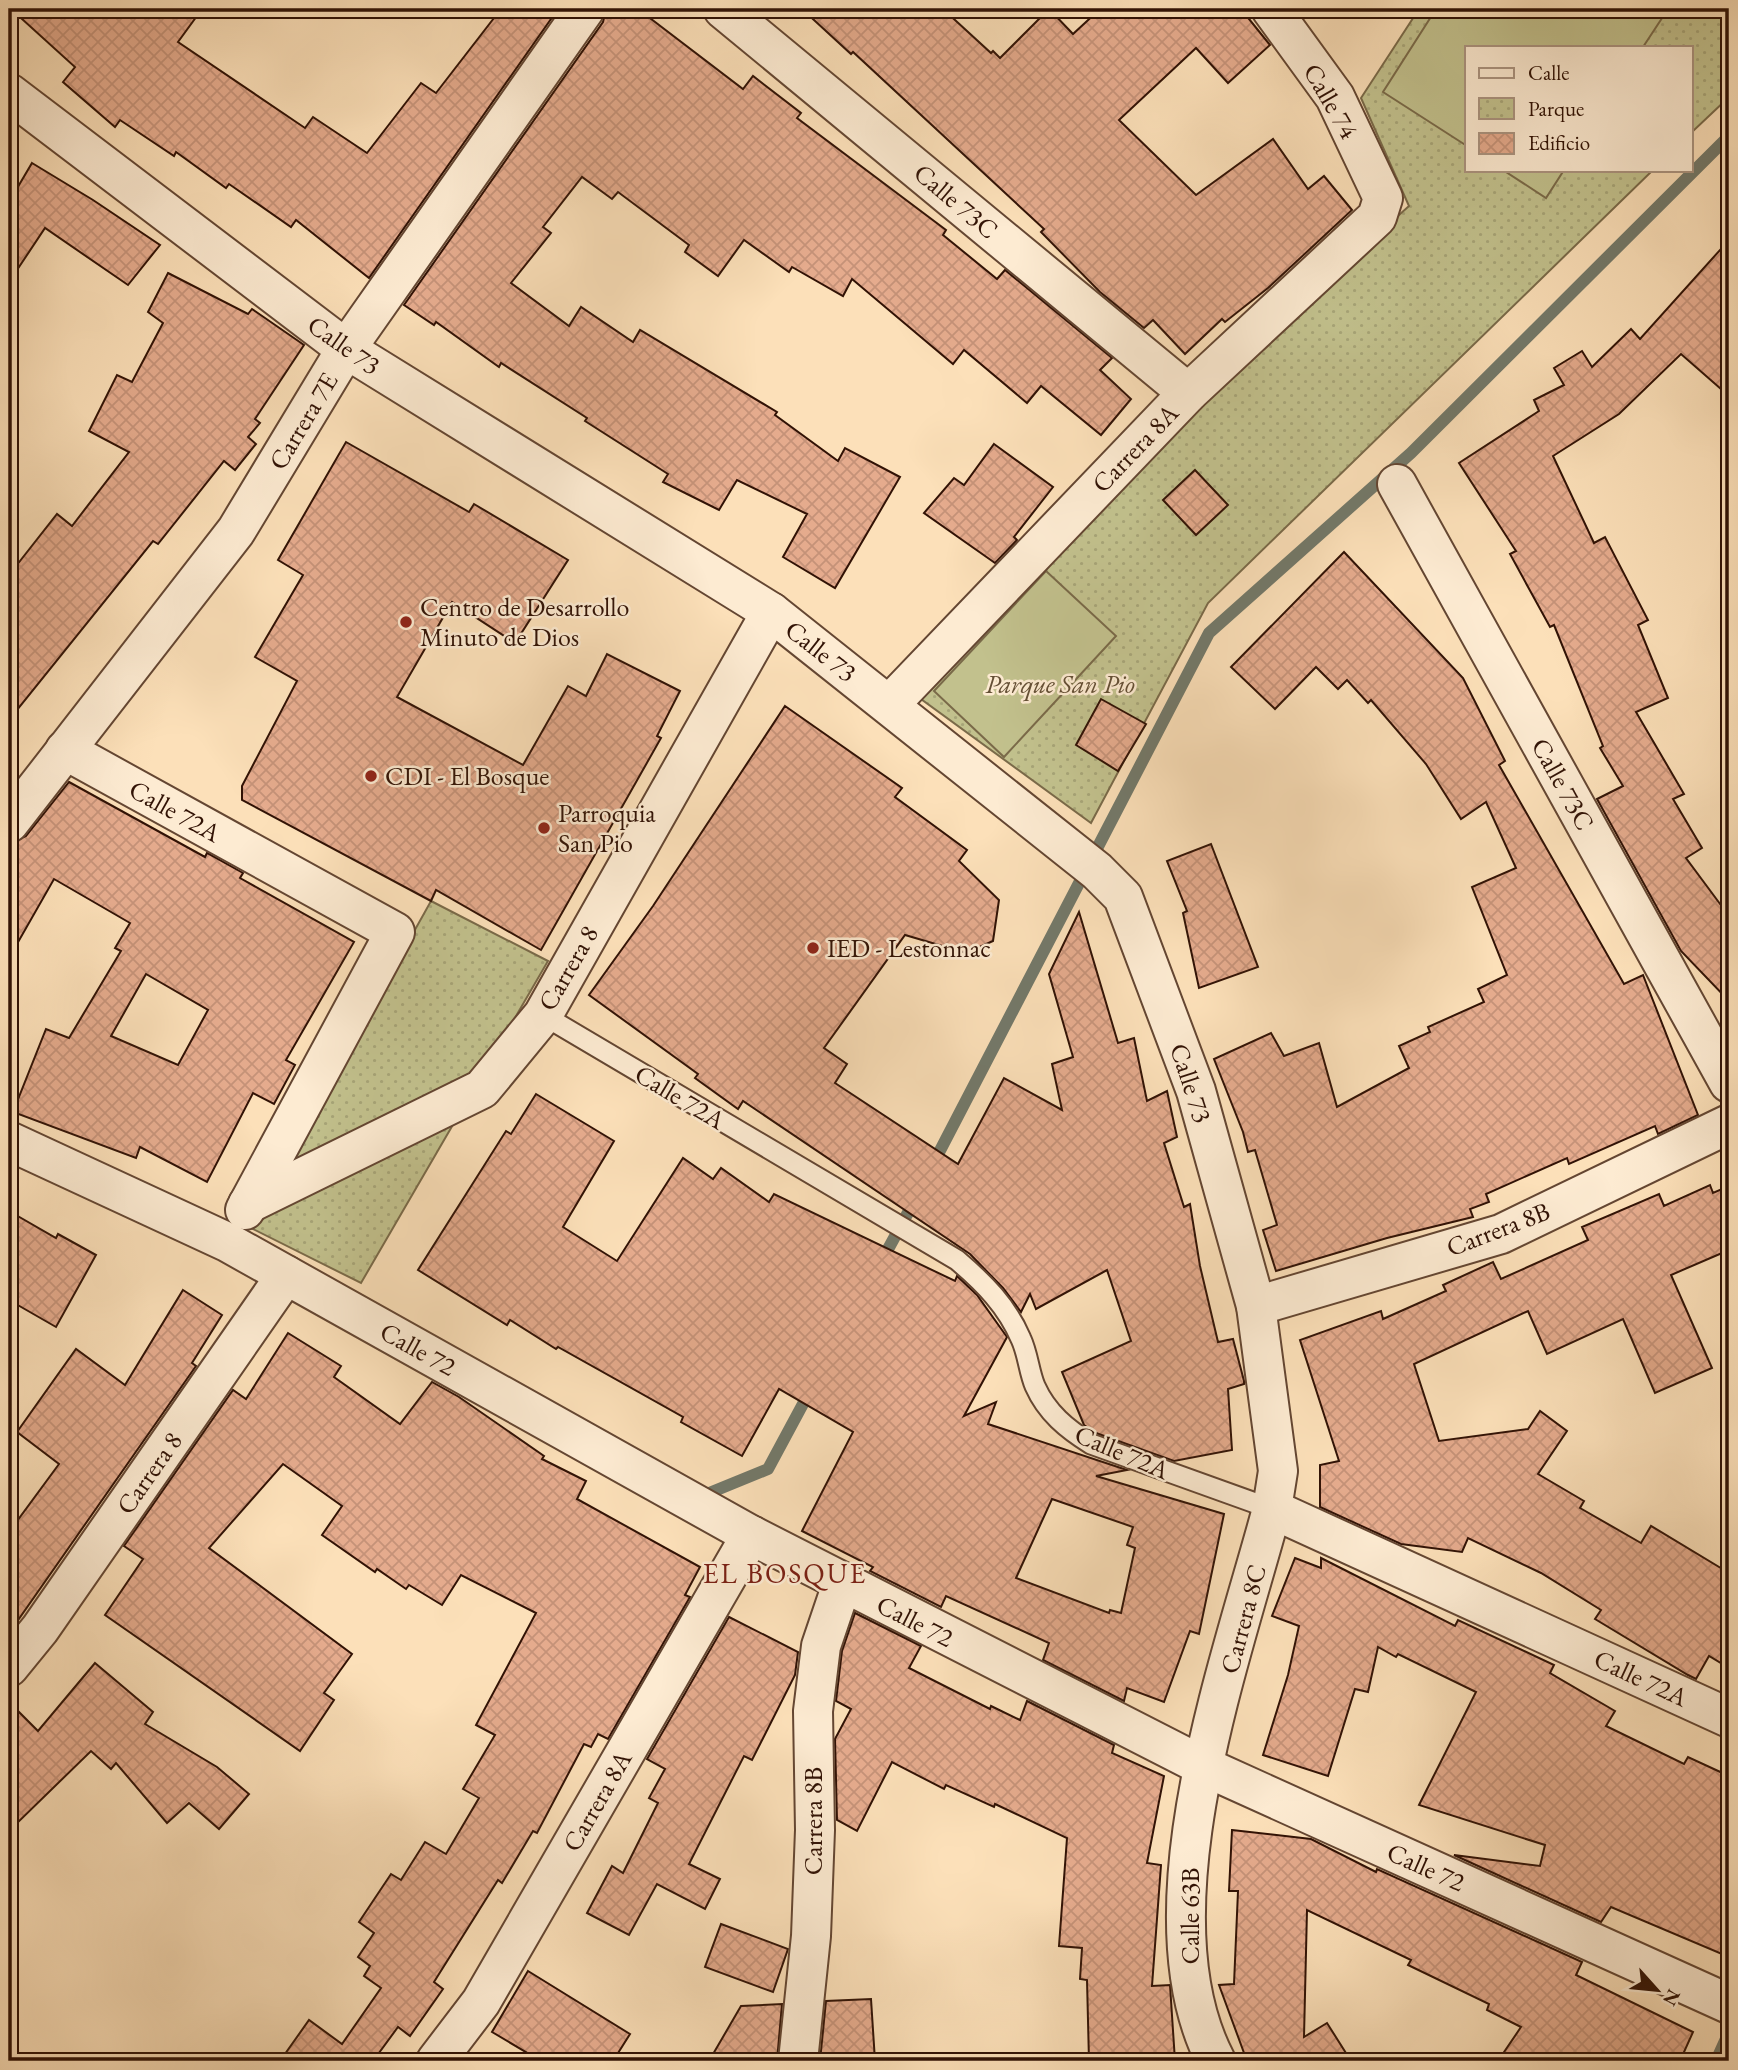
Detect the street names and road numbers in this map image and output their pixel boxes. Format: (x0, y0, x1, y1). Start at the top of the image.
street label: Calle 74 (1296, 57, 1366, 145)
street label: Calle 73C (907, 156, 1005, 246)
street label: Calle 73 (301, 308, 387, 382)
street label: Carrera 7E (261, 366, 345, 476)
street label: Carrera 8A (1084, 396, 1187, 500)
street label: Calle 73 (778, 612, 864, 690)
street label: Calle 73C (1524, 732, 1602, 836)
street label: Calle 72A (123, 772, 228, 851)
street label: Carrera 8 (530, 919, 606, 1017)
street label: Calle 73 (1162, 1039, 1220, 1127)
street label: Calle 72A (629, 1057, 732, 1138)
street label: Carrera 8B (1441, 1194, 1555, 1264)
street label: Calle 72 (374, 1314, 462, 1384)
street label: Calle 72A (1070, 1417, 1175, 1488)
street label: Carrera 8 (108, 1425, 190, 1521)
street label: Carrera 8C (1212, 1561, 1274, 1677)
street label: Calle 72 (871, 1587, 960, 1655)
street label: Calle 72A (1589, 1642, 1694, 1715)
street label: Carrera 8A (555, 1744, 640, 1858)
street label: Carrera 8B (796, 1767, 830, 1875)
street label: Calle 72 (1382, 1835, 1471, 1899)
street label: Calle 63B (1173, 1868, 1207, 1964)

